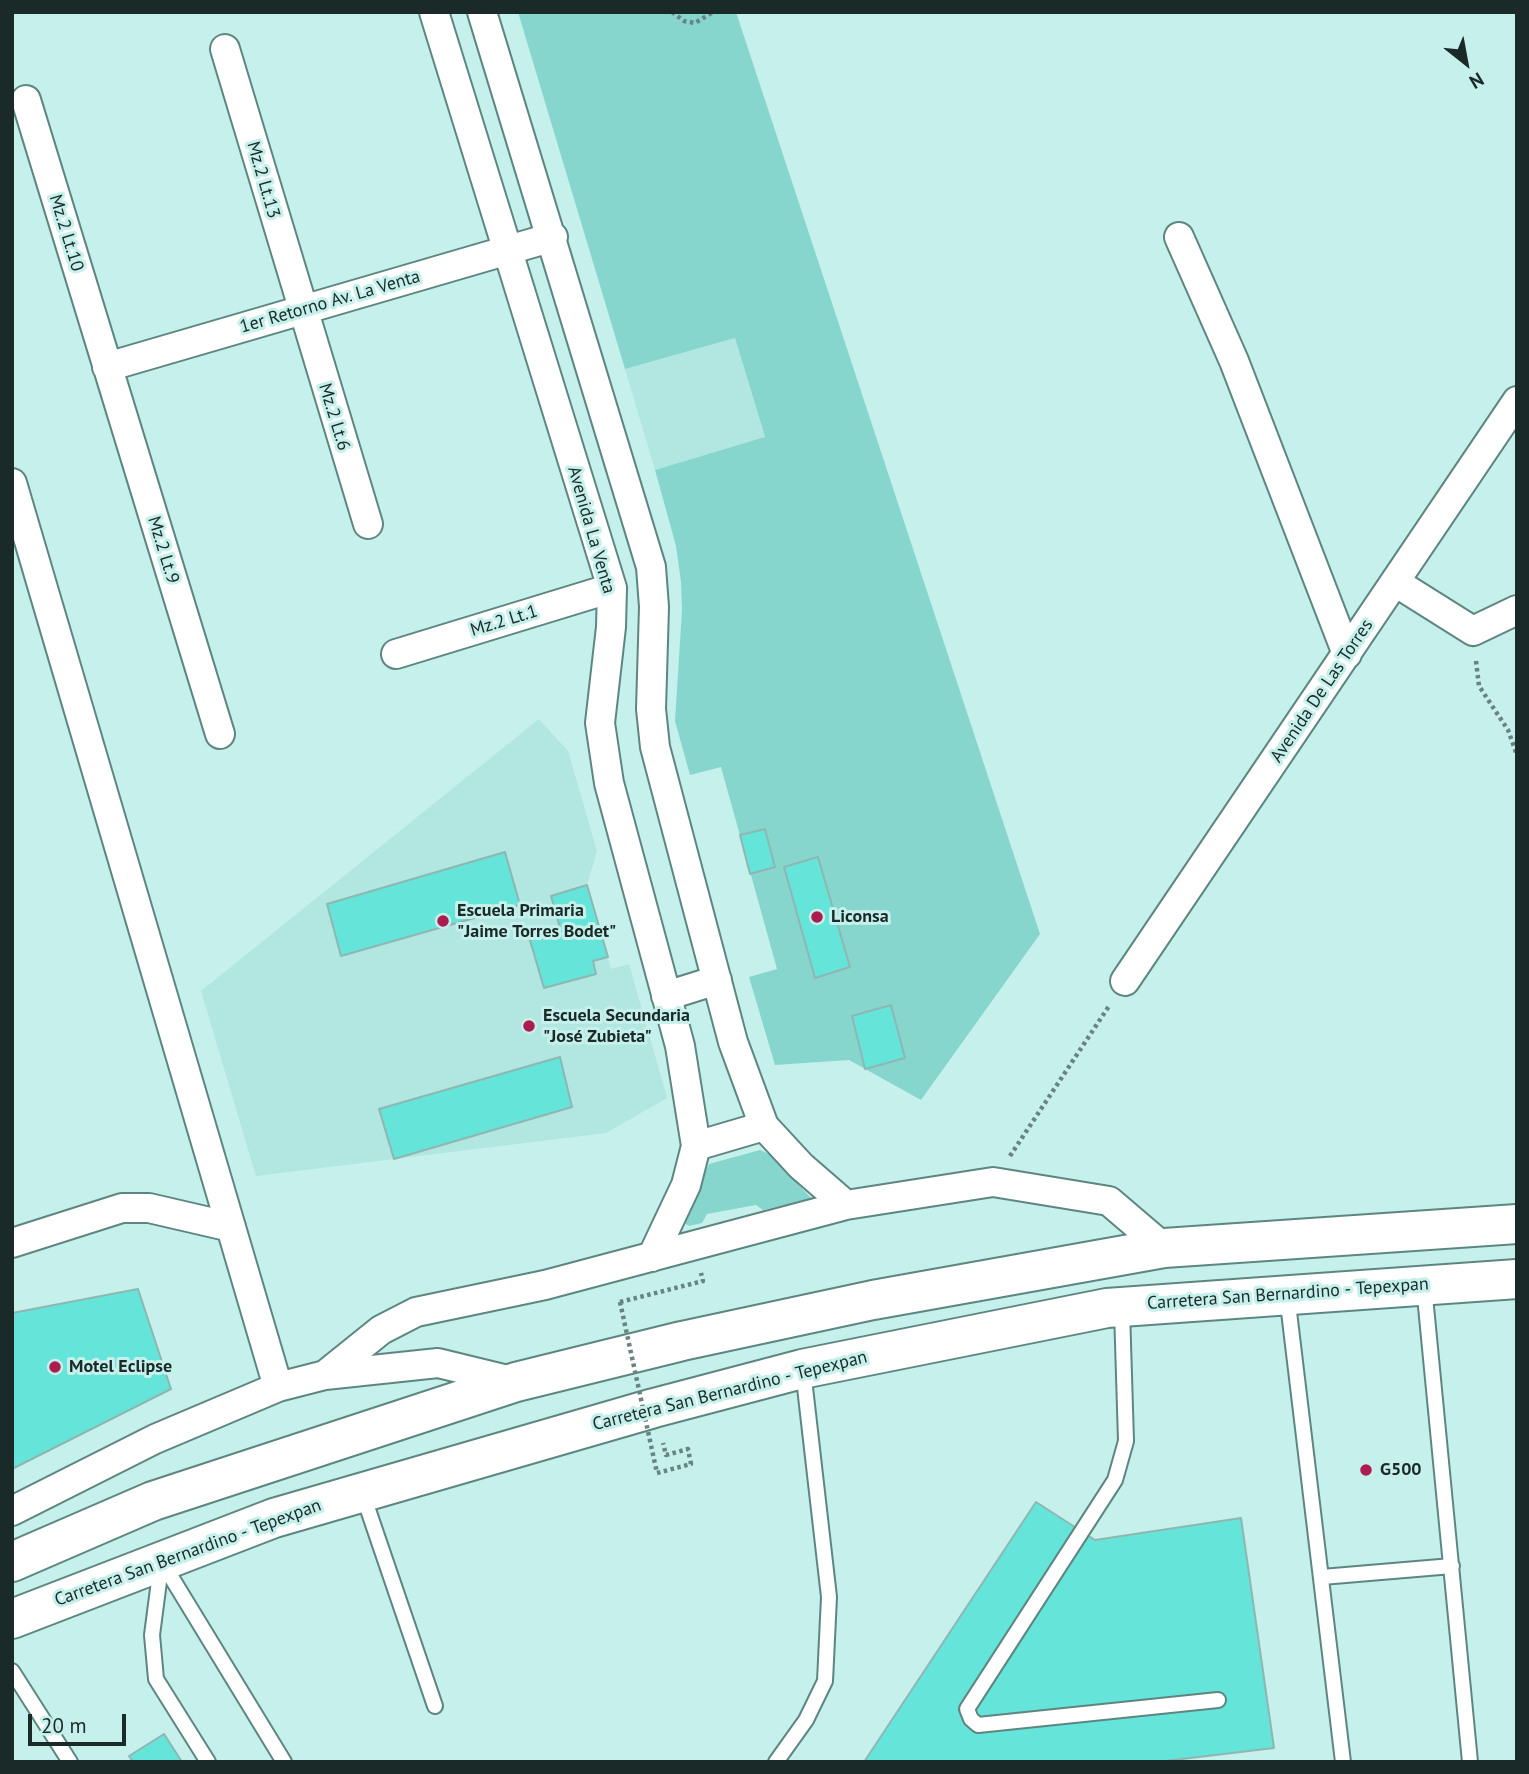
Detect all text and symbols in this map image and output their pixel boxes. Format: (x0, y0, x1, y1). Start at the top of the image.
north arrow (1431, 28, 1501, 98)
text: N (1465, 67, 1488, 94)
street label: Mz.2 Lt.13 (242, 139, 284, 221)
street label: Mz.2 Lt.10 (44, 192, 88, 274)
street label: 1er Retorno Av. La Venta (237, 266, 423, 338)
street label: Mz.2 Lt.6 (314, 381, 354, 453)
street label: Avenida La Venta (562, 464, 620, 596)
street label: Mz.2 Lt.9 (143, 514, 183, 586)
street label: Mz.2 Lt.1 (468, 601, 540, 641)
street label: Avenida De Las Torres (1266, 615, 1378, 767)
place label: Escuela Primaria "Jaime Torres Bodet" (457, 900, 616, 942)
place label: Liconsa (831, 906, 889, 928)
marker: Liconsa (809, 909, 825, 925)
marker: Escuela Primaria "Jaime Torres Bodet" (435, 913, 451, 929)
place label: Escuela Secundaria "José Zubieta" (543, 1005, 690, 1048)
marker: Escuela Secundaria "José Zubieta" (521, 1018, 537, 1034)
street label: Carretera San Bernardino - Tepexpan (1147, 1273, 1429, 1315)
street label: Carretera San Bernardino - Tepexpan (590, 1346, 870, 1436)
place label: Motel Eclipse (69, 1356, 172, 1378)
marker: Motel Eclipse (47, 1359, 63, 1375)
place label: G500 (1380, 1459, 1422, 1481)
marker: G500 (1358, 1462, 1374, 1478)
street label: Carretera San Bernardino - Tepexpan (52, 1495, 324, 1611)
scale bar (32, 1700, 130, 1744)
text: 20 m (41, 1712, 87, 1739)

